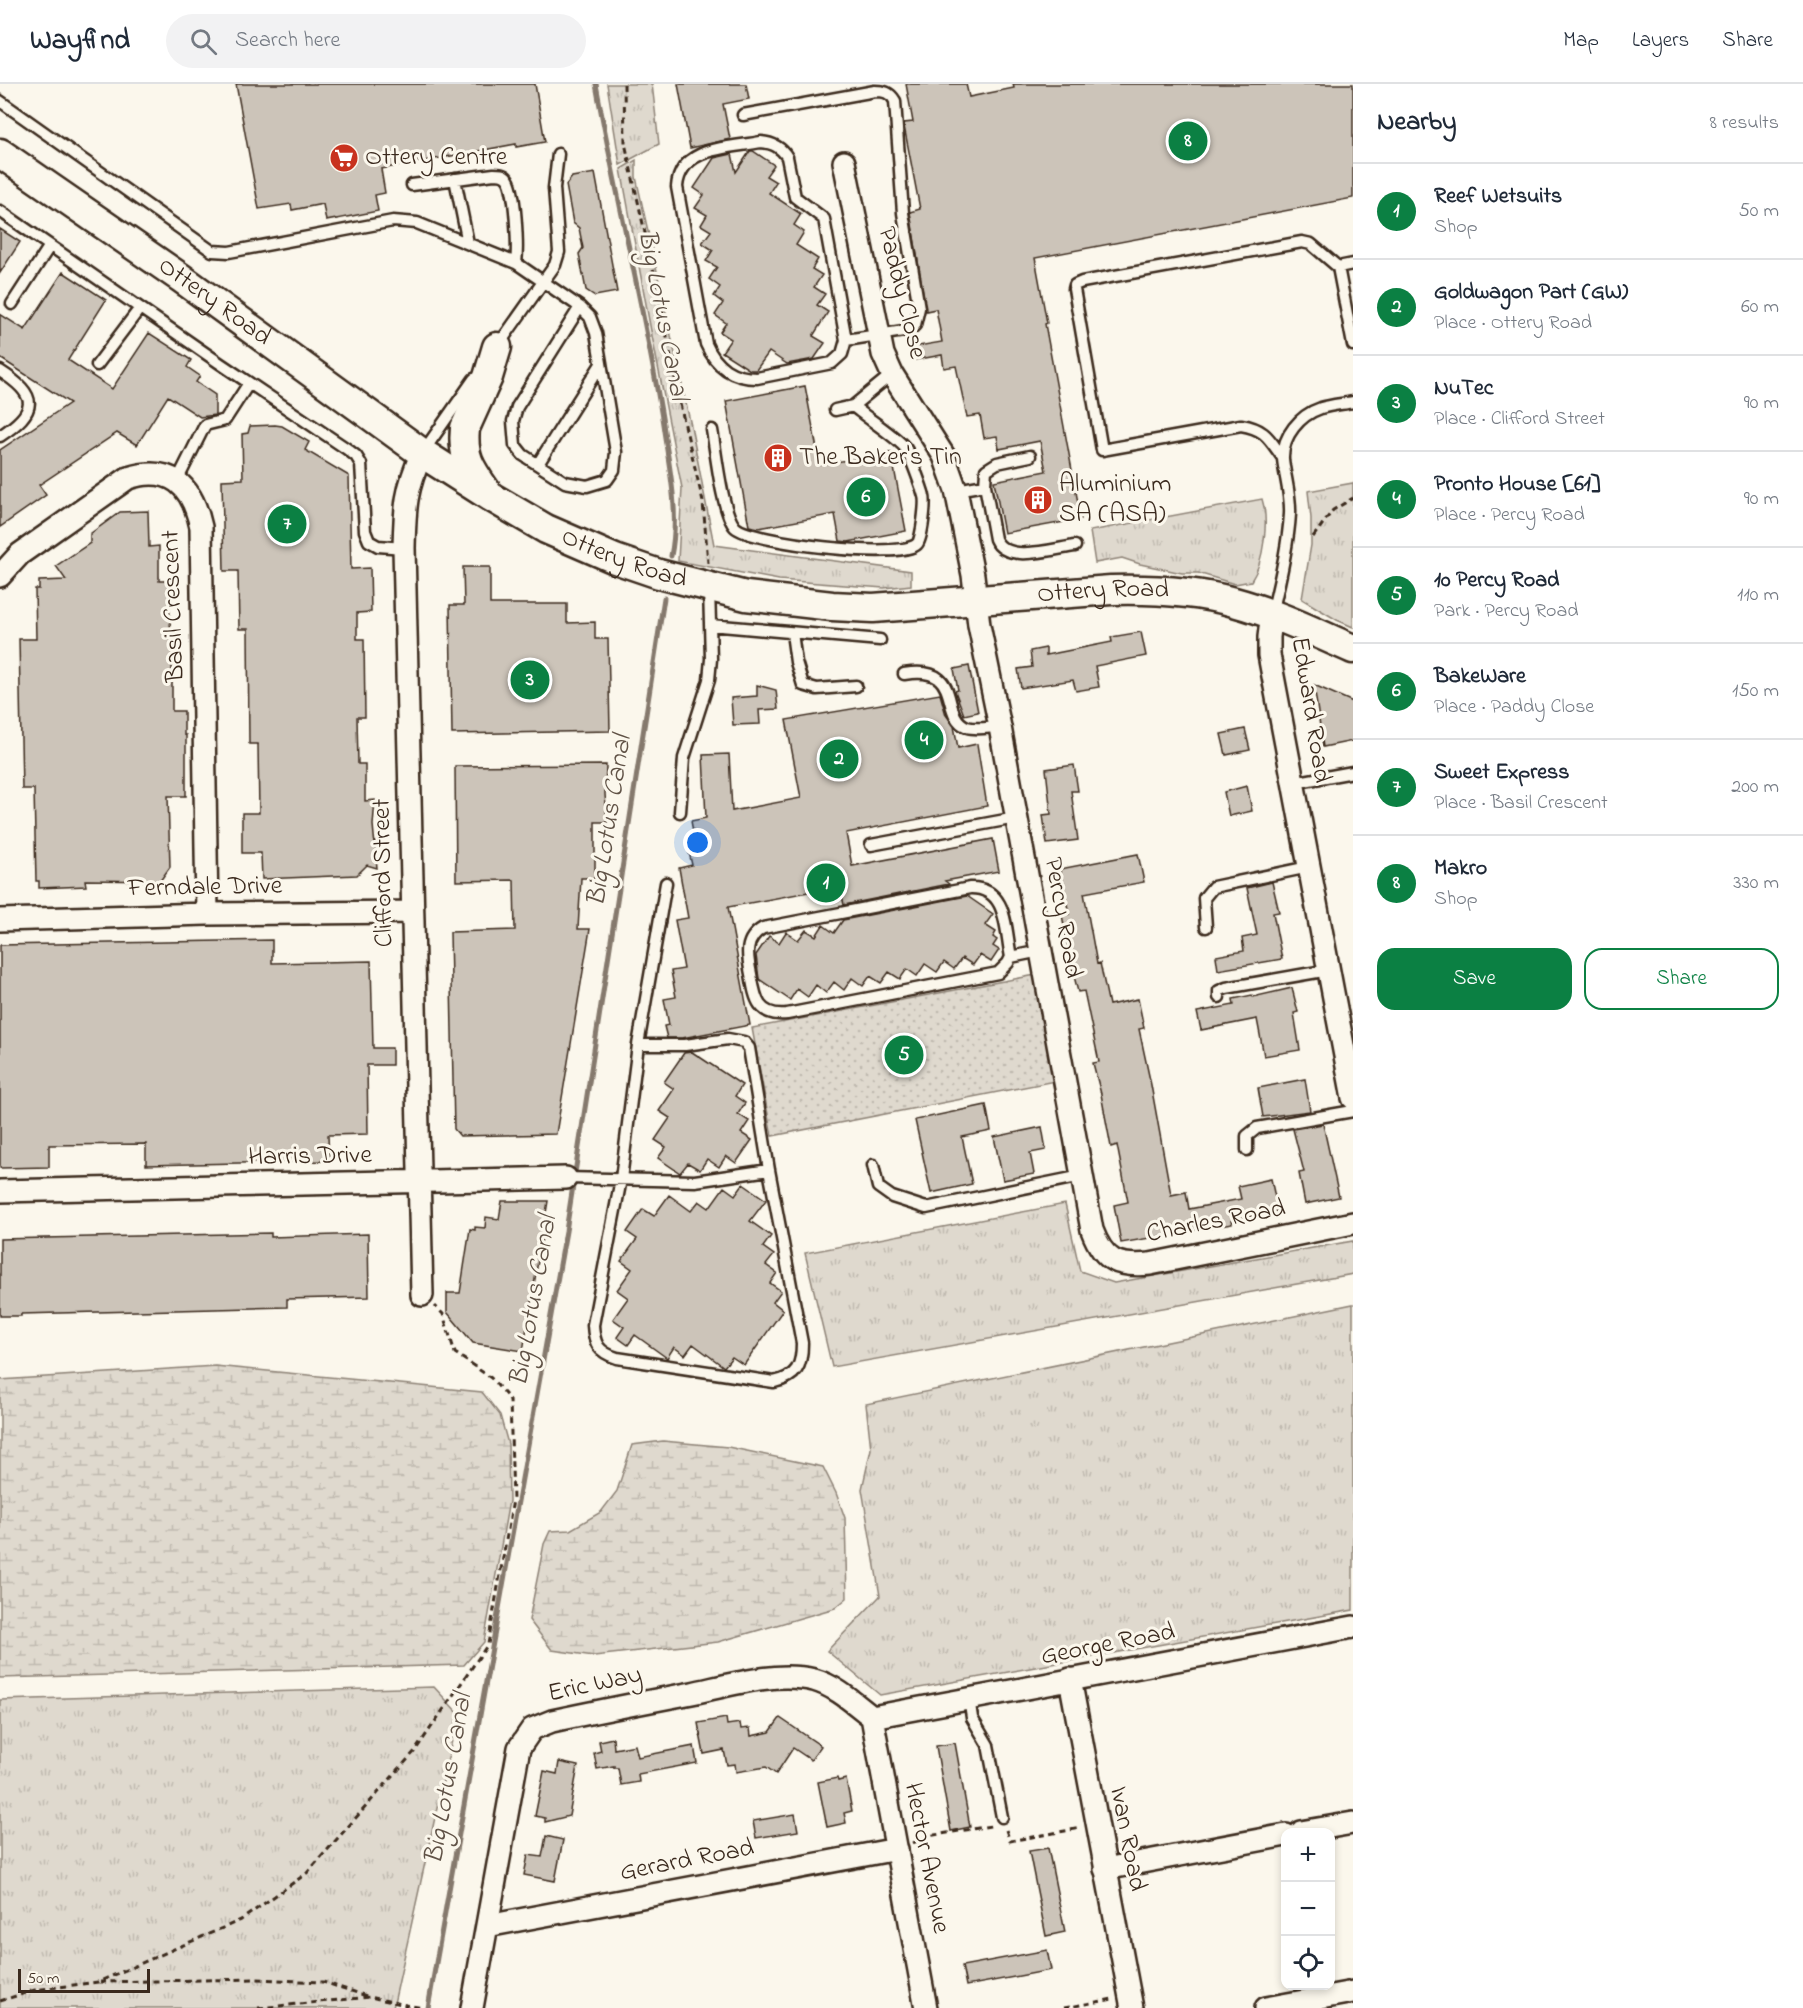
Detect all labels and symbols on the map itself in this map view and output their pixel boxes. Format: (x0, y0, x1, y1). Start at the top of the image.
pin: 8 (1168, 118, 1208, 164)
place label: Ottery Centre (365, 139, 508, 177)
supermarket icon: Ottery Centre (328, 142, 360, 174)
street label: Paddy Close (866, 223, 936, 363)
water label: Big Lotus Canal (625, 227, 698, 407)
street label: Ottery Road (150, 248, 279, 356)
place label: The Baker's Tin (799, 439, 962, 477)
building icon: The Baker's Tin (762, 442, 794, 474)
place label: Aluminium SA (ASA) (1059, 466, 1172, 534)
pin: 6 (846, 474, 886, 520)
building icon: Aluminium SA (ASA) (1022, 484, 1054, 516)
pin: 7 (268, 502, 306, 546)
street label: Ottery Road (555, 519, 691, 599)
street label: Basil Crescent (152, 529, 196, 684)
street label: Ottery Road (1036, 571, 1170, 615)
street label: Edward Road (1280, 634, 1340, 786)
pin: 3 (510, 658, 550, 702)
pin: 4 (904, 718, 944, 762)
water label: Big Lotus Canal (577, 729, 644, 910)
pin: 2 (820, 736, 858, 782)
street label: Clifford Street (364, 798, 404, 948)
your location (683, 828, 712, 857)
street label: Percy Road (1033, 854, 1091, 982)
pin: 1 (806, 860, 846, 906)
street label: Ferndale Drive (126, 868, 283, 908)
pin: 5 (884, 1032, 924, 1078)
street label: Harris Drive (248, 1137, 373, 1177)
street label: Charles Road (1143, 1190, 1289, 1254)
water label: Big Lotus Canal (500, 1209, 570, 1390)
street label: George Road (1038, 1613, 1179, 1677)
street label: Eric Way (544, 1657, 646, 1713)
water label: Big Lotus Canal (415, 1687, 485, 1868)
street label: Hector Avenue (893, 1779, 959, 1937)
street label: Ivan Road (1098, 1783, 1156, 1895)
street label: Gerard Road (617, 1829, 758, 1893)
scale bar (18, 1966, 150, 1994)

